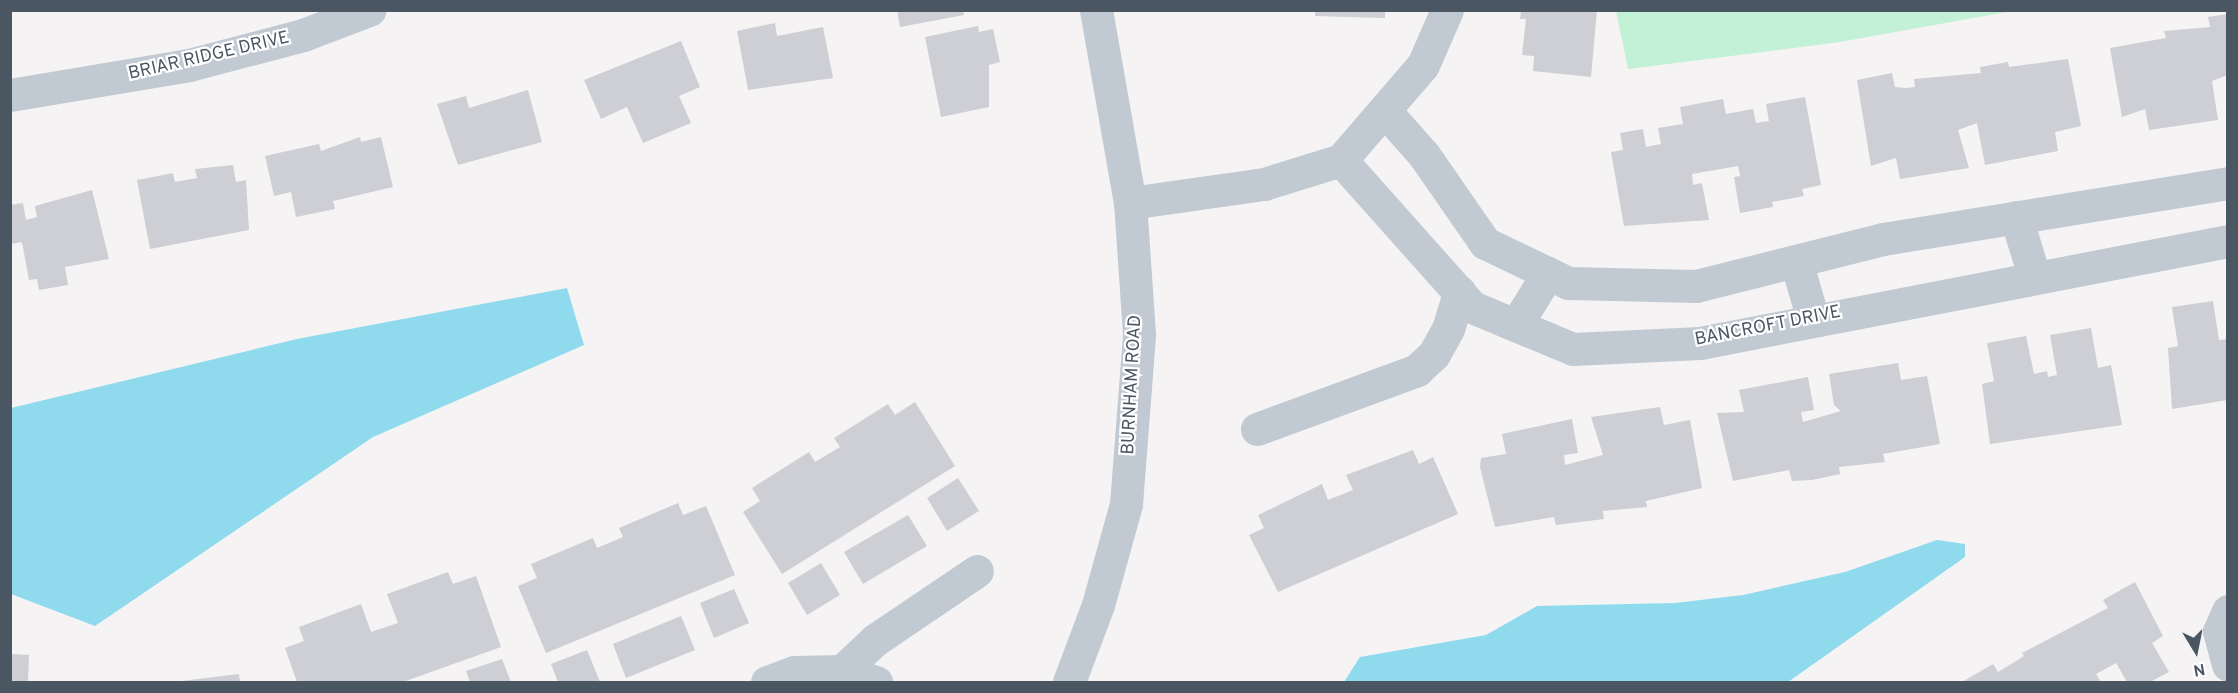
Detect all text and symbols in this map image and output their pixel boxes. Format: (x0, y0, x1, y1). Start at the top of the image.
street label: BRIAR RIDGE DRIVE (126, 28, 292, 86)
street label: BANCROFT DRIVE (1693, 302, 1843, 352)
street label: BURNHAM ROAD (1119, 315, 1147, 455)
north arrow (2166, 621, 2226, 681)
text: N (2192, 658, 2207, 680)

